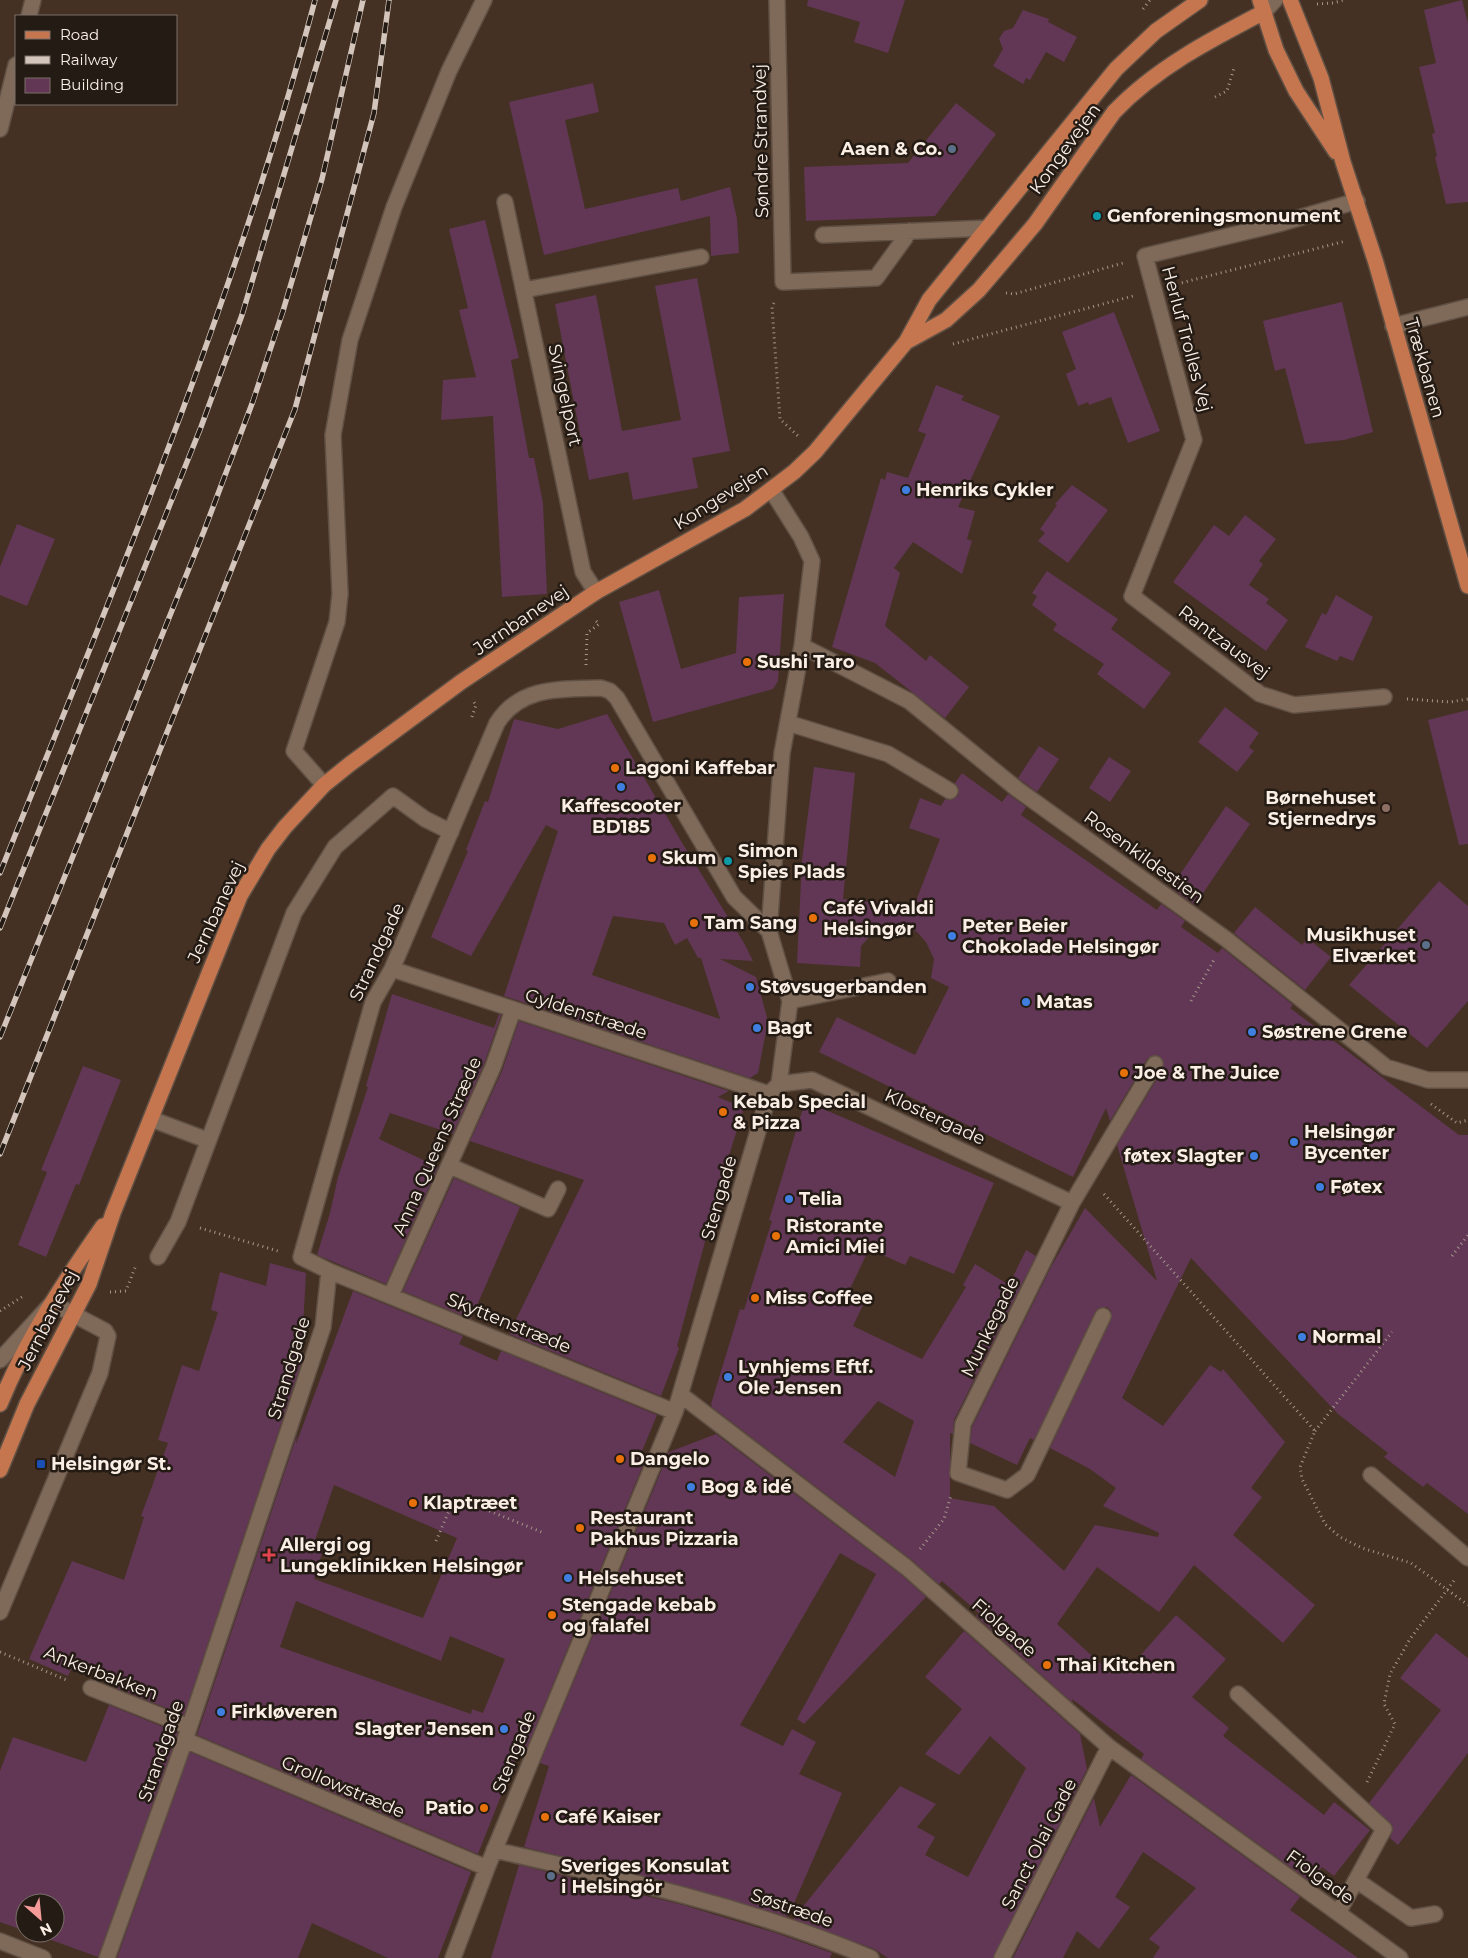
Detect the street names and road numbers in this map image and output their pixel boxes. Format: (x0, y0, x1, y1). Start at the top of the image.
street label: Søndre Strandvej (749, 64, 773, 218)
street label: Kongevejen (1025, 99, 1105, 199)
street label: Herluf Trolles Vej (1157, 264, 1217, 414)
street label: Trækbanen (1400, 315, 1450, 421)
street label: Svingelport (543, 342, 587, 448)
street label: Kongevejen (670, 459, 772, 535)
street label: Jernbanevej (468, 580, 573, 660)
street label: Rantzausvej (1174, 601, 1274, 683)
street label: Rosenkildestien (1079, 806, 1209, 908)
street label: Jernbanevej (182, 858, 249, 967)
street label: Strandgade (345, 899, 409, 1005)
street label: Gyldenstræde (522, 984, 650, 1044)
street label: Anna Queens Stræde (388, 1053, 486, 1239)
street label: Klostergade (881, 1084, 989, 1150)
street label: Stengade (696, 1153, 742, 1243)
street label: Jernbanevej (13, 1266, 83, 1375)
street label: Munkegade (956, 1273, 1024, 1381)
street label: Skyttenstræde (444, 1288, 574, 1358)
street label: Strandgade (263, 1314, 315, 1422)
street label: Fiolgade (967, 1594, 1041, 1662)
street label: Ankerbakken (41, 1641, 161, 1705)
street label: Strandgade (133, 1697, 189, 1805)
street label: Stengade (487, 1707, 541, 1797)
street label: Grollowstræde (278, 1751, 408, 1823)
street label: Sanct Olai Gade (997, 1775, 1082, 1913)
street label: Fiolgade (1282, 1845, 1358, 1909)
street label: Søstræde (748, 1884, 836, 1932)

